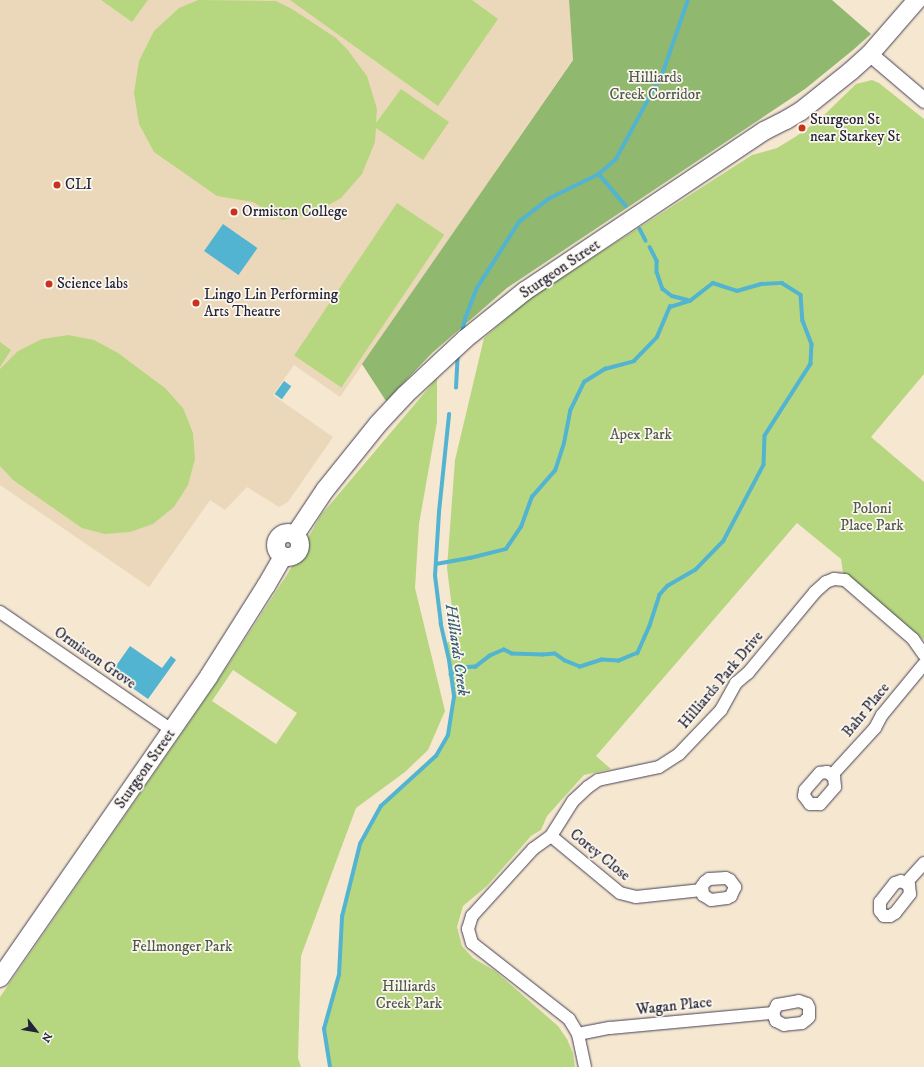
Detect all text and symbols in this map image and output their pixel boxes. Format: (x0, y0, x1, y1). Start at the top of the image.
park label: Hilliards Creek Corridor (609, 68, 701, 103)
place label: Sturgeon St near Starkey St (810, 110, 900, 145)
marker: Sturgeon St near Starkey St (797, 123, 807, 133)
place label: CLI (65, 176, 92, 194)
marker: CLI (52, 180, 62, 190)
place label: Ormiston College (242, 203, 347, 221)
marker: Ormiston College (229, 207, 239, 217)
street label: Sturgeon Street (516, 236, 604, 302)
place label: Science labs (57, 275, 128, 293)
marker: Science labs (44, 279, 54, 289)
place label: Lingo Lin Performing Arts Theatre (204, 285, 338, 320)
marker: Lingo Lin Performing Arts Theatre (191, 298, 201, 308)
park label: Apex Park (610, 426, 672, 444)
park label: Poloni Place Park (840, 499, 904, 534)
water label: Hilliards Creek (441, 603, 473, 697)
street label: Ormiston Grove (51, 623, 139, 693)
street label: Hilliards Park Drive (675, 628, 767, 732)
street label: Bahr Place (839, 679, 893, 741)
street label: Sturgeon Street (111, 726, 179, 812)
street label: Corey Close (566, 825, 634, 885)
park label: Fellmonger Park (132, 938, 232, 956)
park label: Hilliards Creek Park (376, 977, 442, 1012)
street label: Wagan Place (635, 993, 713, 1019)
north arrow (16, 1011, 56, 1051)
text: N (38, 1030, 55, 1045)

